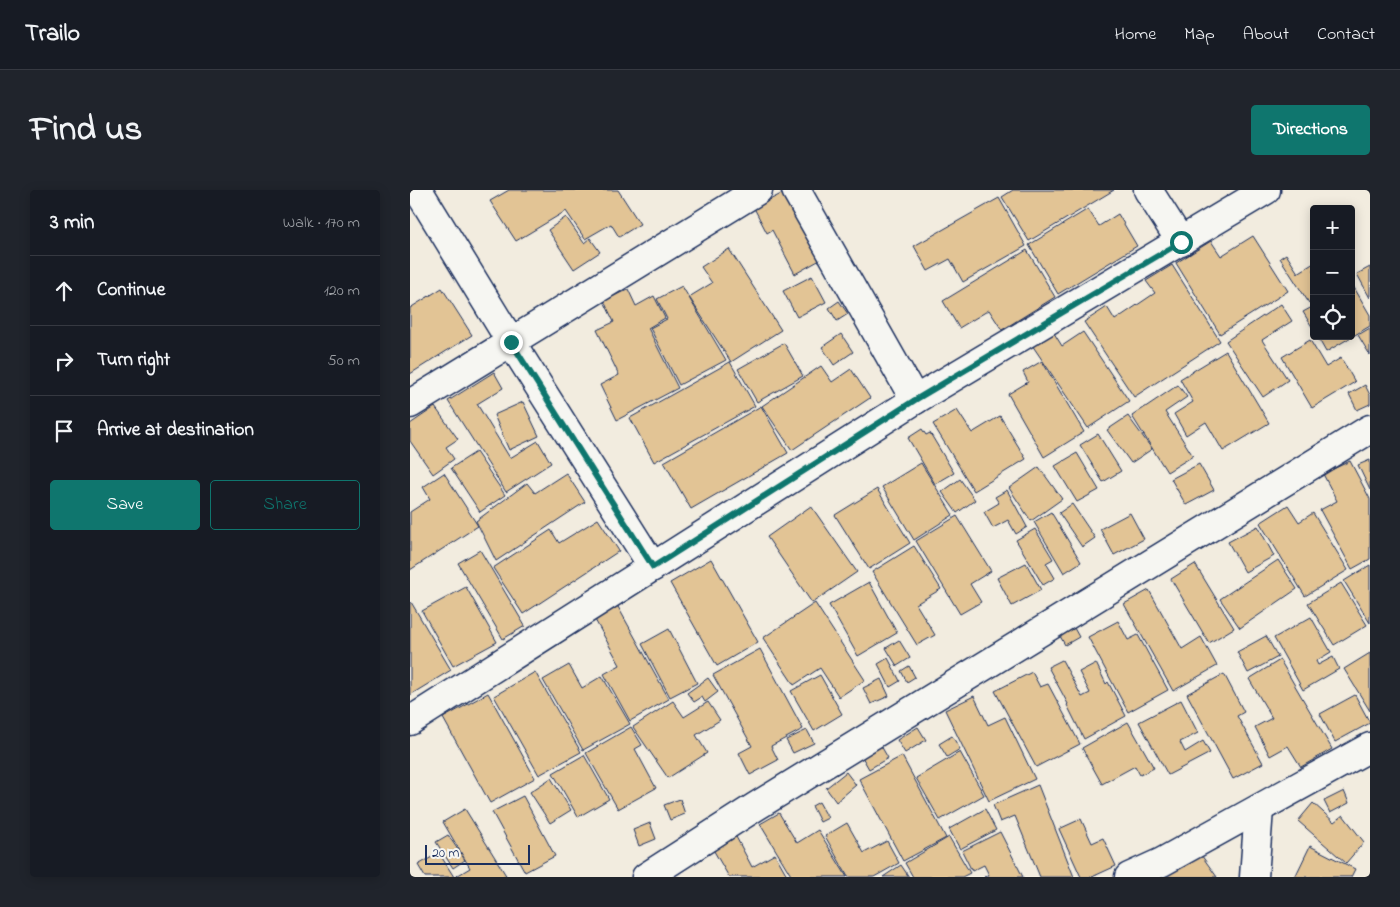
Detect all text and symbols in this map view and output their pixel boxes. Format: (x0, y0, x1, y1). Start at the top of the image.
text: Trailo (25, 17, 80, 52)
text: Home (1115, 22, 1156, 48)
text: Map (1184, 22, 1215, 48)
text: About (1243, 22, 1289, 48)
text: Contact (1317, 22, 1375, 48)
text: Find us (30, 105, 142, 156)
button: Directions (1251, 105, 1370, 155)
map controls (1310, 205, 1355, 340)
button: + (1310, 205, 1355, 250)
text: 3 min (50, 208, 94, 238)
text: Walk · 170 m (283, 211, 360, 235)
route start (1170, 231, 1193, 254)
button: − (1310, 250, 1355, 295)
icon: ahead (50, 277, 78, 305)
text: Continue (97, 277, 165, 304)
text: 120 m (324, 279, 360, 303)
button: locate (1310, 295, 1355, 340)
route end (500, 331, 523, 354)
icon: right (50, 347, 78, 375)
text: Turn right (97, 347, 170, 374)
text: 50 m (328, 349, 360, 373)
icon: arrive (50, 417, 78, 445)
text: Arrive at destination (97, 417, 254, 444)
button: Save (50, 480, 200, 530)
button: Share (210, 480, 360, 530)
scale bar (425, 842, 530, 865)
text: 20 m (432, 843, 459, 864)

